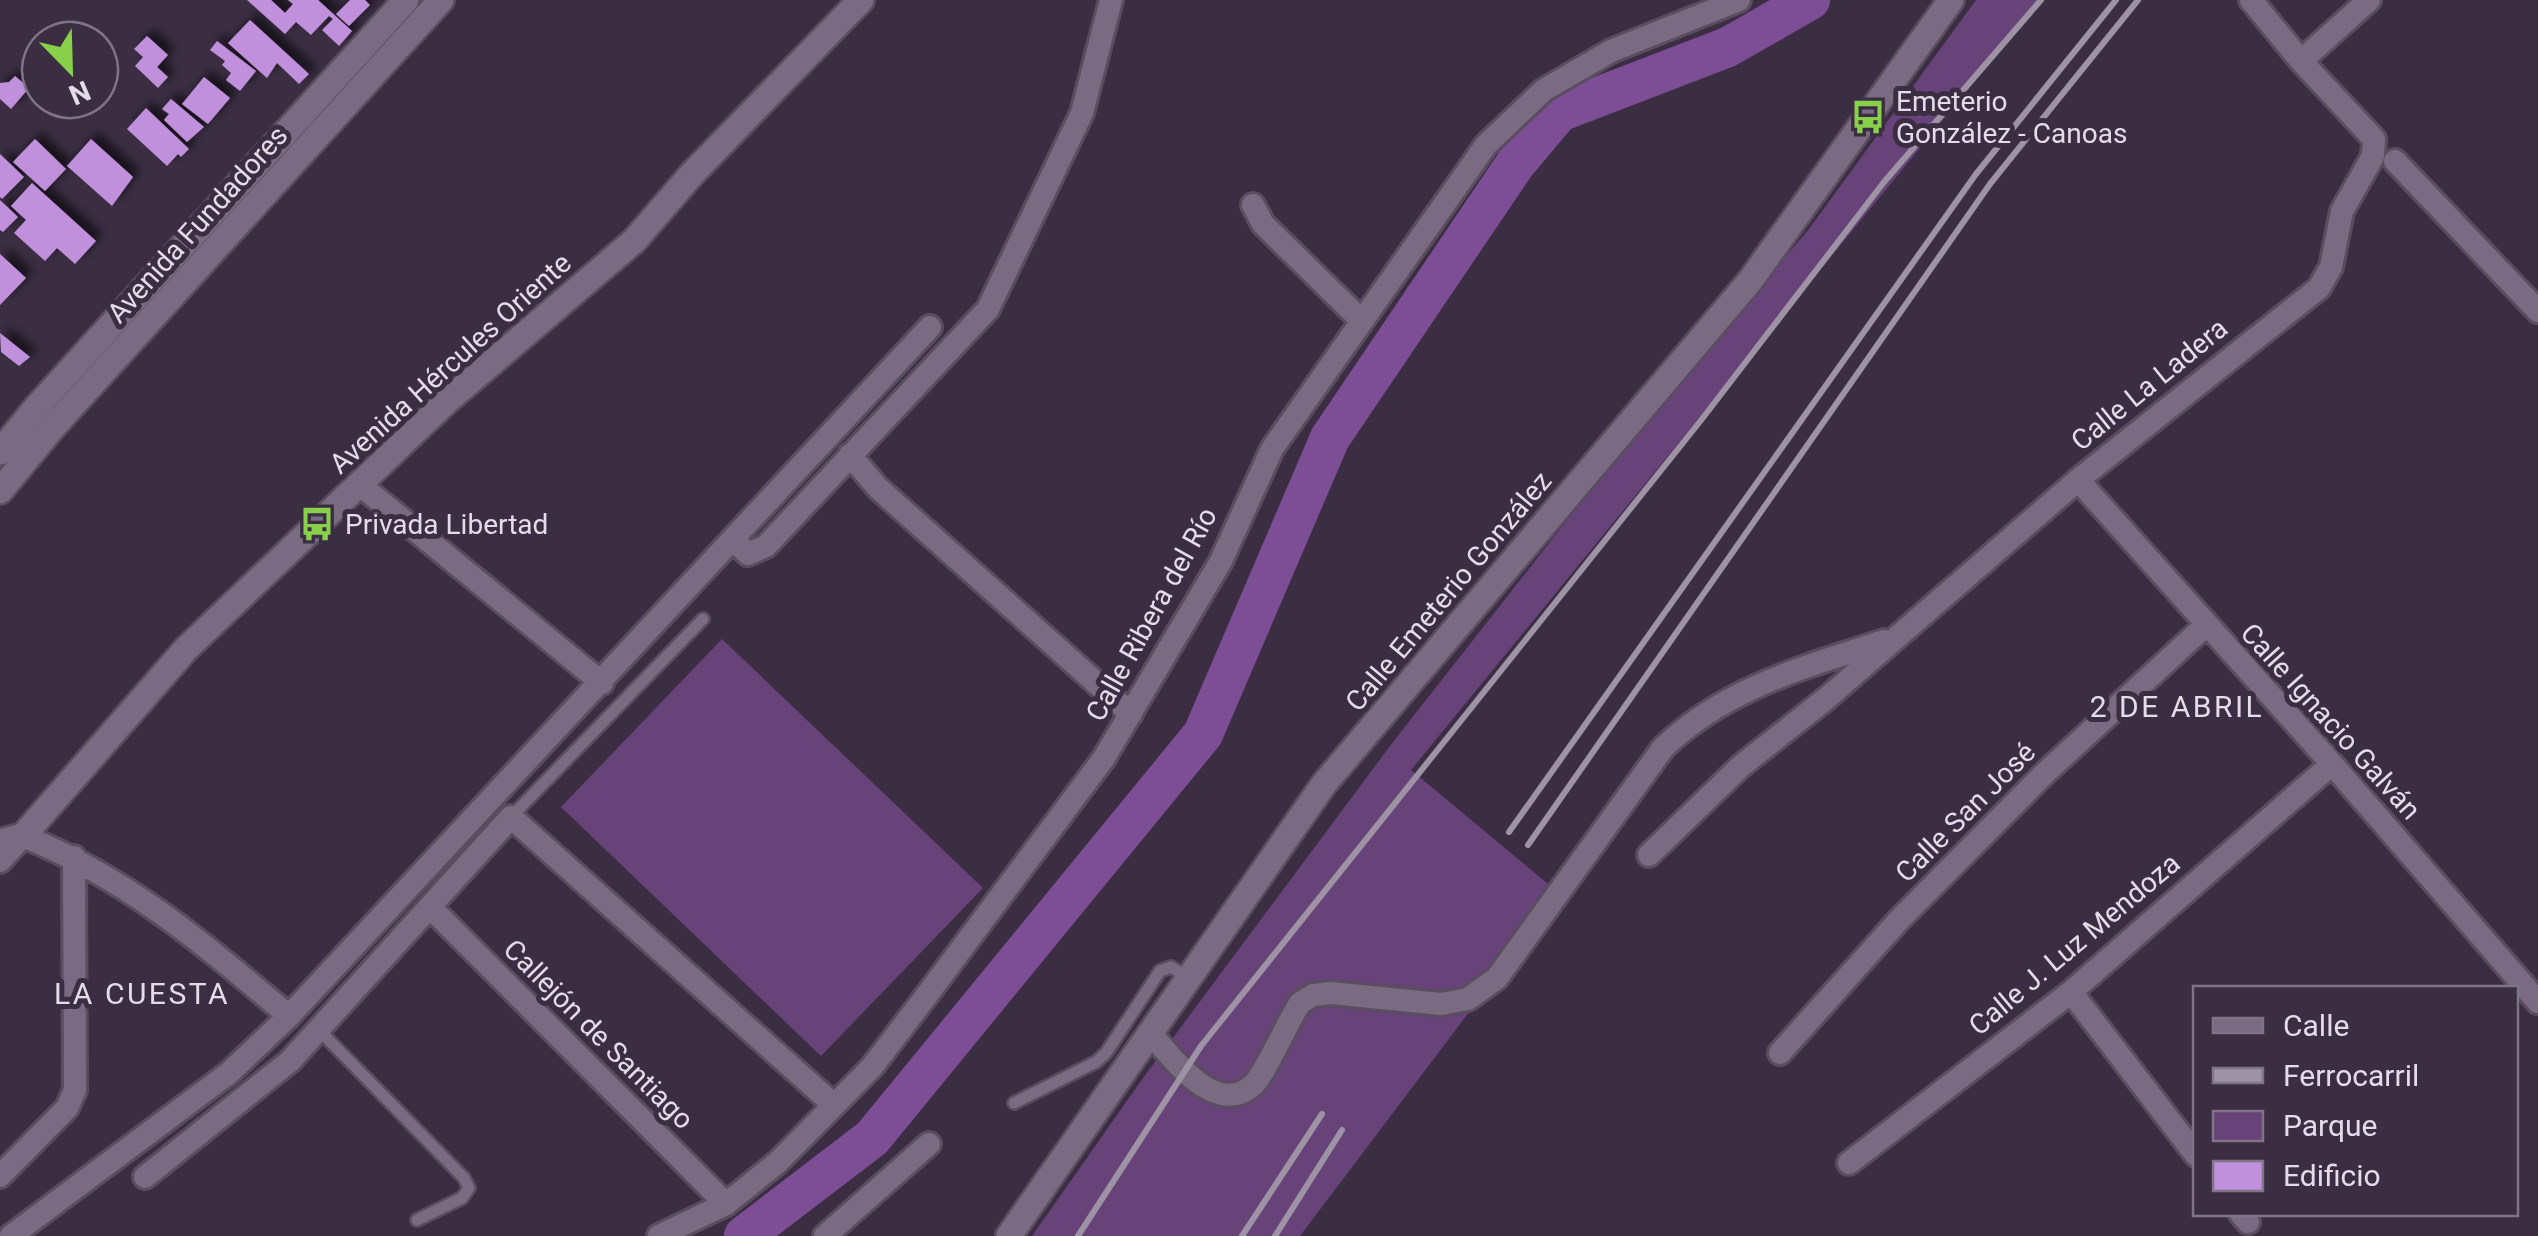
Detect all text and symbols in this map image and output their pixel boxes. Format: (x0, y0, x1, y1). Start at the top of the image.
north arrow (20, 20, 120, 120)
text: N (64, 74, 95, 112)
place label: Emeterio González - Canoas (1896, 85, 2127, 150)
bus stop icon: Emeterio González - Canoas (1849, 98, 1887, 136)
street label: Avenida Fundadores (100, 119, 294, 330)
street label: Avenida Hércules Oriente (323, 246, 578, 480)
street label: Calle La Ladera (2065, 311, 2234, 457)
street label: Calle Emeterio González (1338, 465, 1558, 718)
street label: Calle Ribera del Río (1079, 502, 1224, 727)
bus stop icon: Privada Libertad (298, 505, 336, 543)
place label: Privada Libertad (345, 508, 548, 541)
street label: Calle Ignacio Galván (2234, 616, 2427, 826)
district label: 2 DE ABRIL (2090, 689, 2264, 724)
street label: Calle San José (1889, 736, 2042, 889)
street label: Calle J. Luz Mendoza (1962, 847, 2186, 1042)
street label: Callejón de Santiago (497, 933, 700, 1136)
district label: LA CUESTA (54, 976, 230, 1011)
legend (2193, 986, 2518, 1216)
text: Calle (2283, 1008, 2349, 1043)
text: Ferrocarril (2283, 1058, 2419, 1093)
text: Parque (2283, 1108, 2377, 1143)
text: Edificio (2283, 1158, 2381, 1193)

